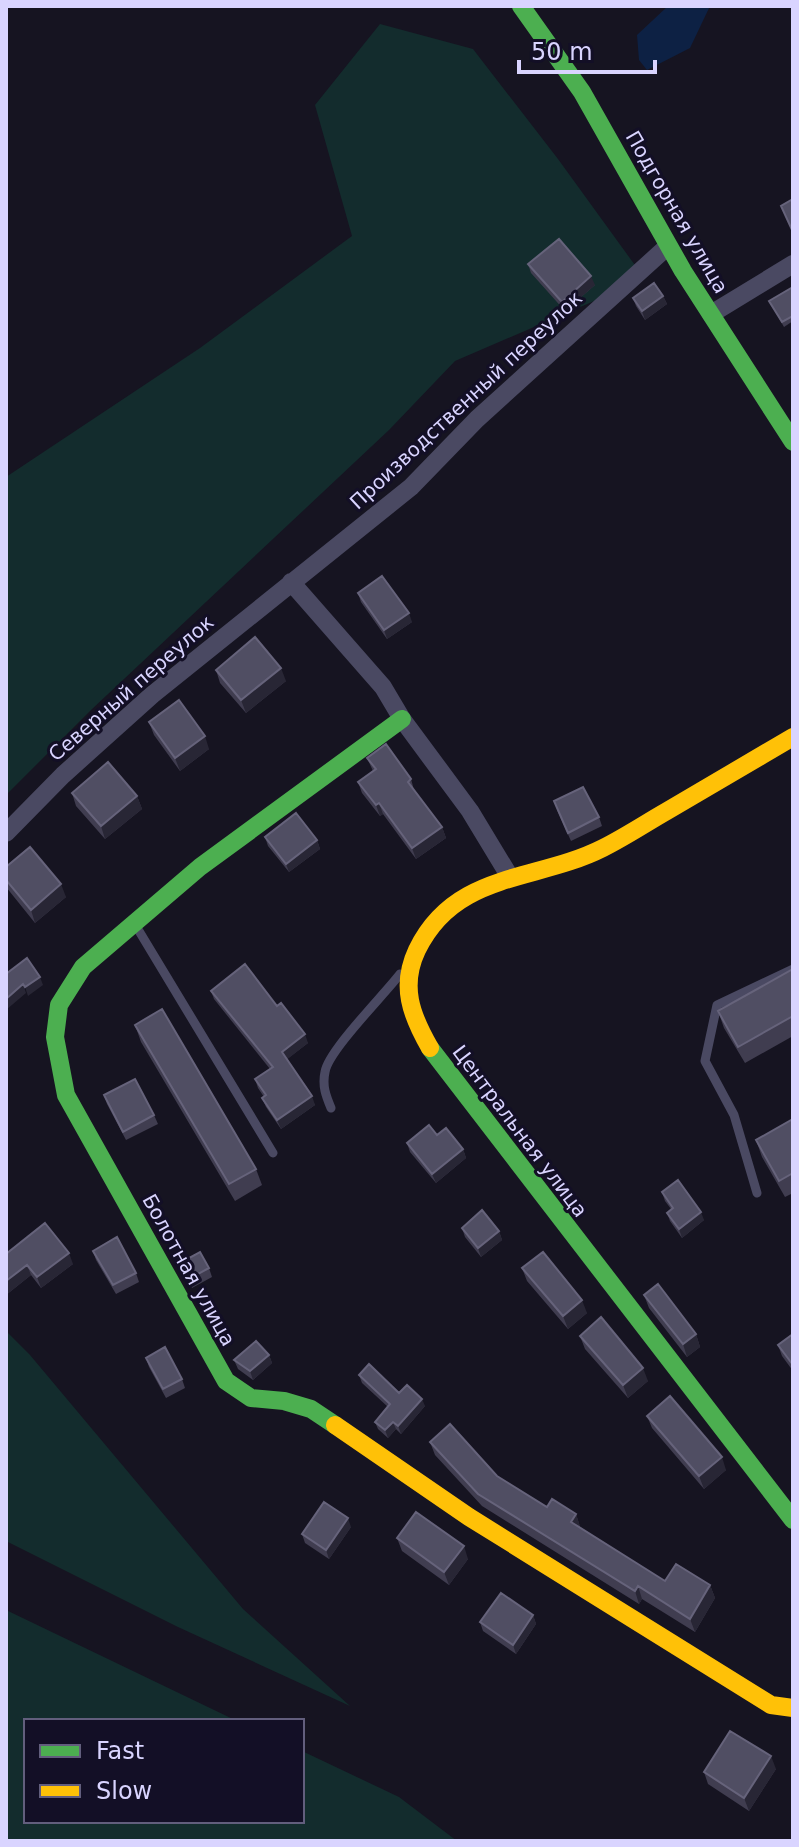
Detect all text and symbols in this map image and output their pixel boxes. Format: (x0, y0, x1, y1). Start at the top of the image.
scale bar (519, 24, 655, 74)
text: 50 m (531, 38, 593, 66)
street label: Подгорная улица (621, 126, 733, 298)
street label: Производственный переулок (345, 286, 587, 514)
street label: Северный переулок (44, 610, 218, 766)
street label: Центральная улица (447, 1040, 593, 1222)
street label: Болотная улица (137, 1190, 241, 1350)
legend (24, 1719, 304, 1823)
text: Fast (96, 1737, 144, 1765)
text: Slow (96, 1777, 152, 1805)

